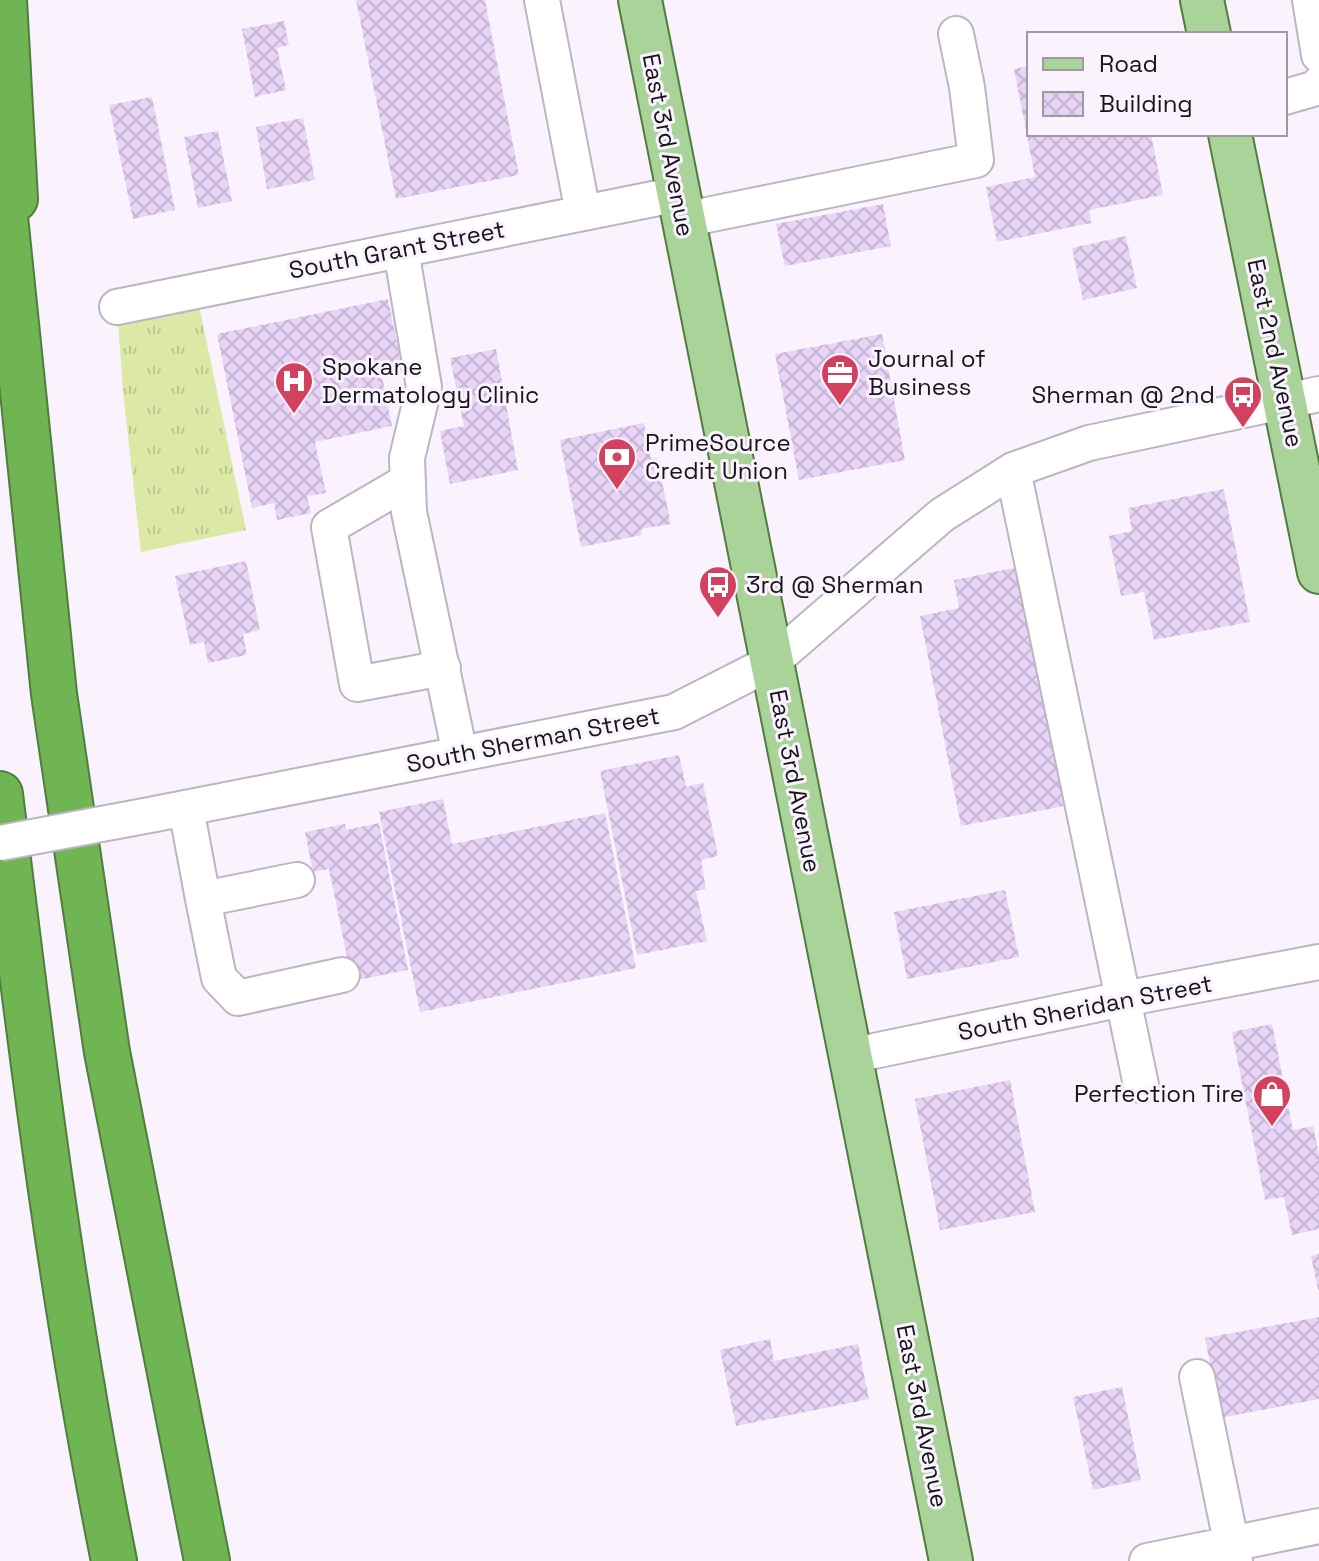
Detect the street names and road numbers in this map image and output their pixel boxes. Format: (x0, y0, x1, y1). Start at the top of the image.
street label: East 3rd Avenue (636, 51, 701, 239)
street label: South Grant Street (286, 213, 508, 286)
street label: East 2nd Avenue (1240, 256, 1311, 450)
street label: East 3rd Avenue (763, 687, 828, 875)
street label: South Sherman Street (404, 700, 662, 779)
street label: South Sheridan Street (955, 968, 1215, 1047)
street label: East 3rd Avenue (890, 1322, 955, 1510)

